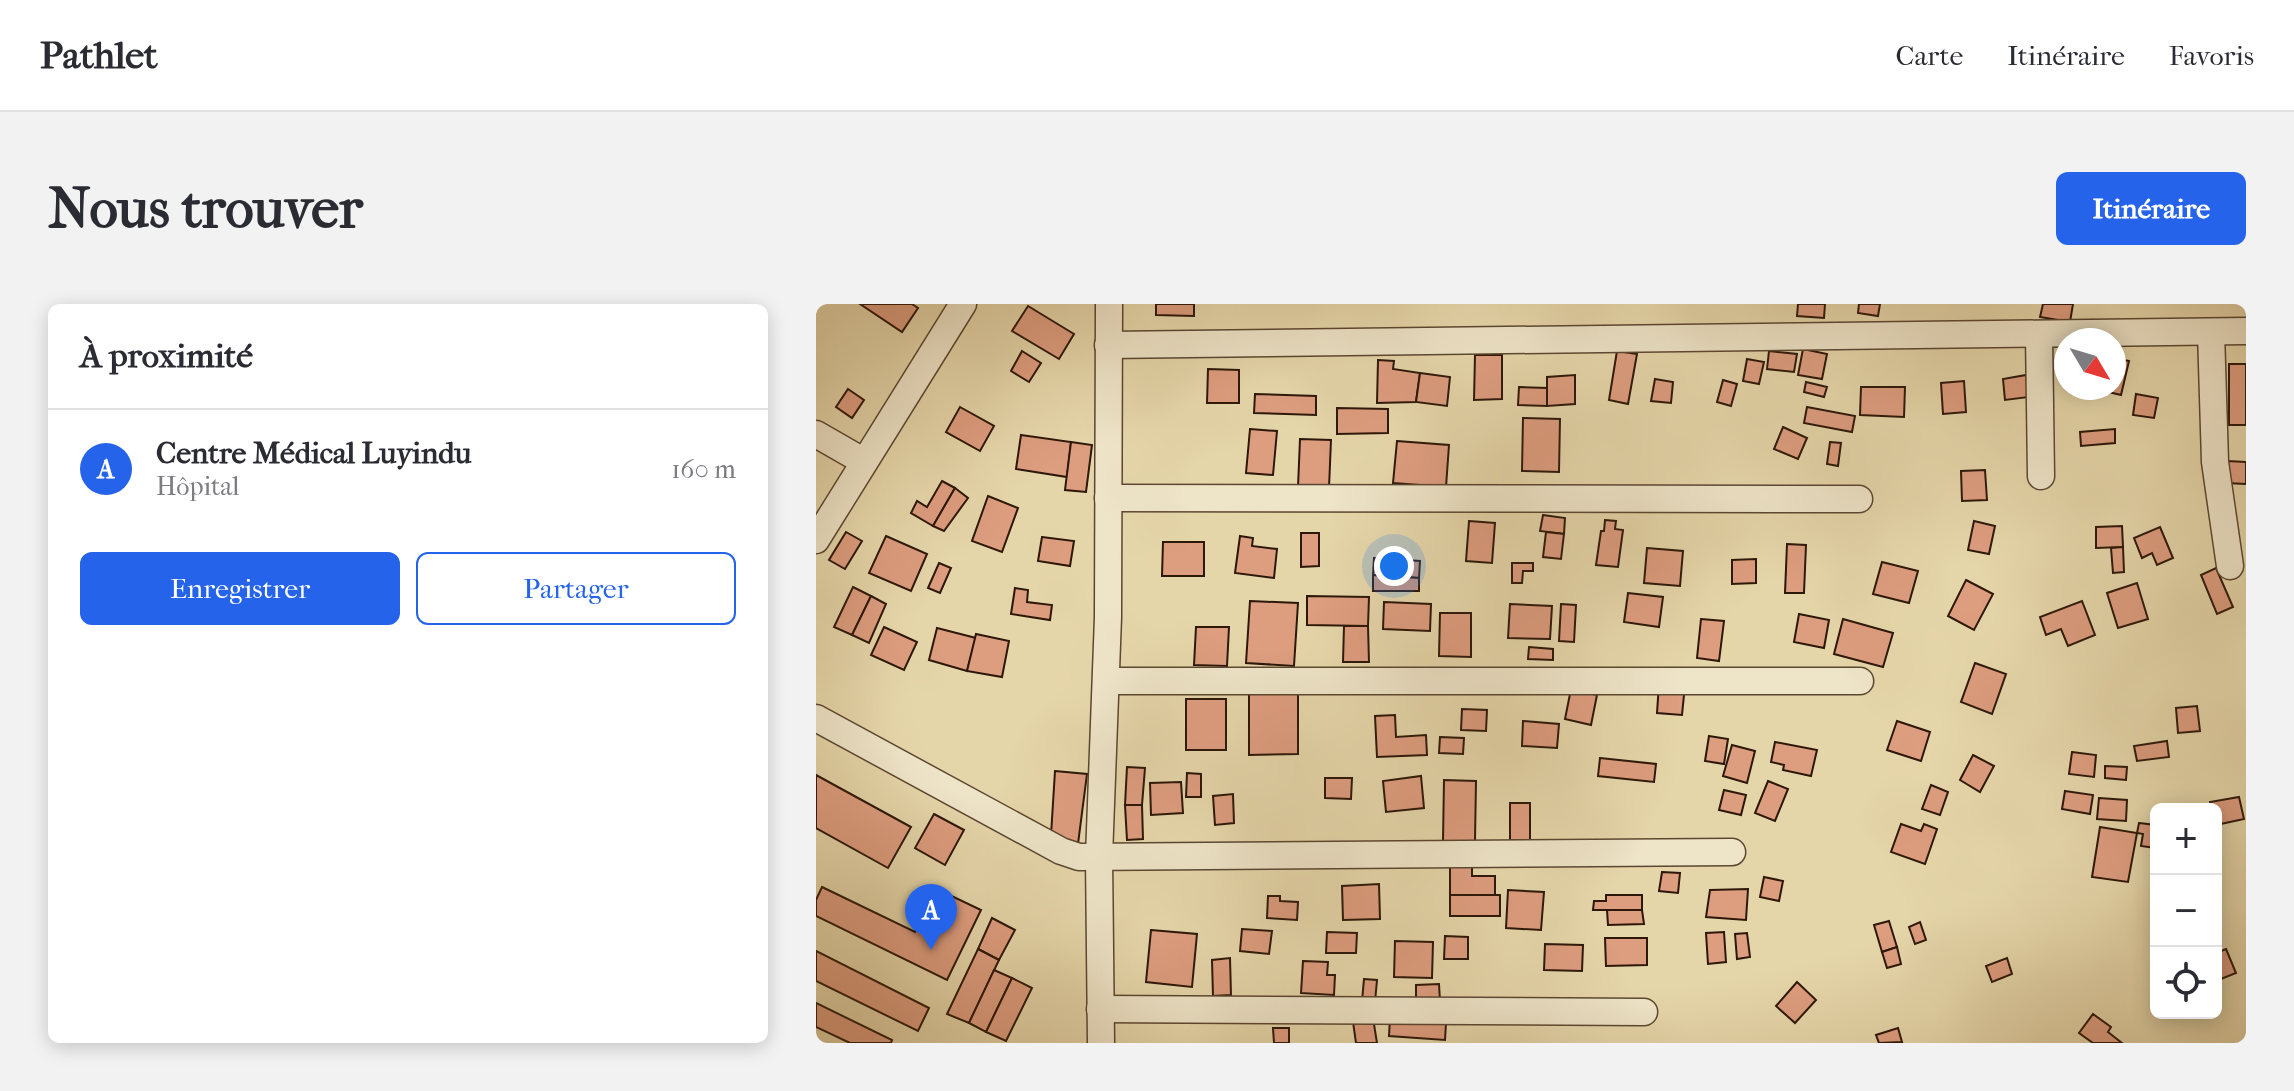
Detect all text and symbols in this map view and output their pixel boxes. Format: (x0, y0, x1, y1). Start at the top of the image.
text: Pathlet (40, 33, 158, 78)
text: Carte (1896, 39, 1963, 72)
text: Itinéraire (2007, 39, 2125, 72)
text: Favoris (2169, 39, 2254, 72)
button: Itinéraire (2056, 172, 2246, 245)
text: Nous trouver (48, 176, 363, 241)
north arrow (2054, 328, 2126, 400)
text: À proximité (80, 336, 253, 376)
text: Centre Médical Luyindu (156, 436, 471, 471)
text: A (98, 454, 114, 485)
text: 160 m (671, 454, 736, 485)
text: Hôpital (156, 471, 239, 502)
your location (1374, 546, 1414, 586)
button: Enregistrer (80, 552, 400, 625)
button: Partager (416, 552, 736, 625)
map controls (2150, 803, 2222, 1019)
button: + (2150, 803, 2222, 875)
button: − (2150, 875, 2222, 947)
pin: A (905, 884, 957, 950)
button: locate (2150, 947, 2222, 1019)

